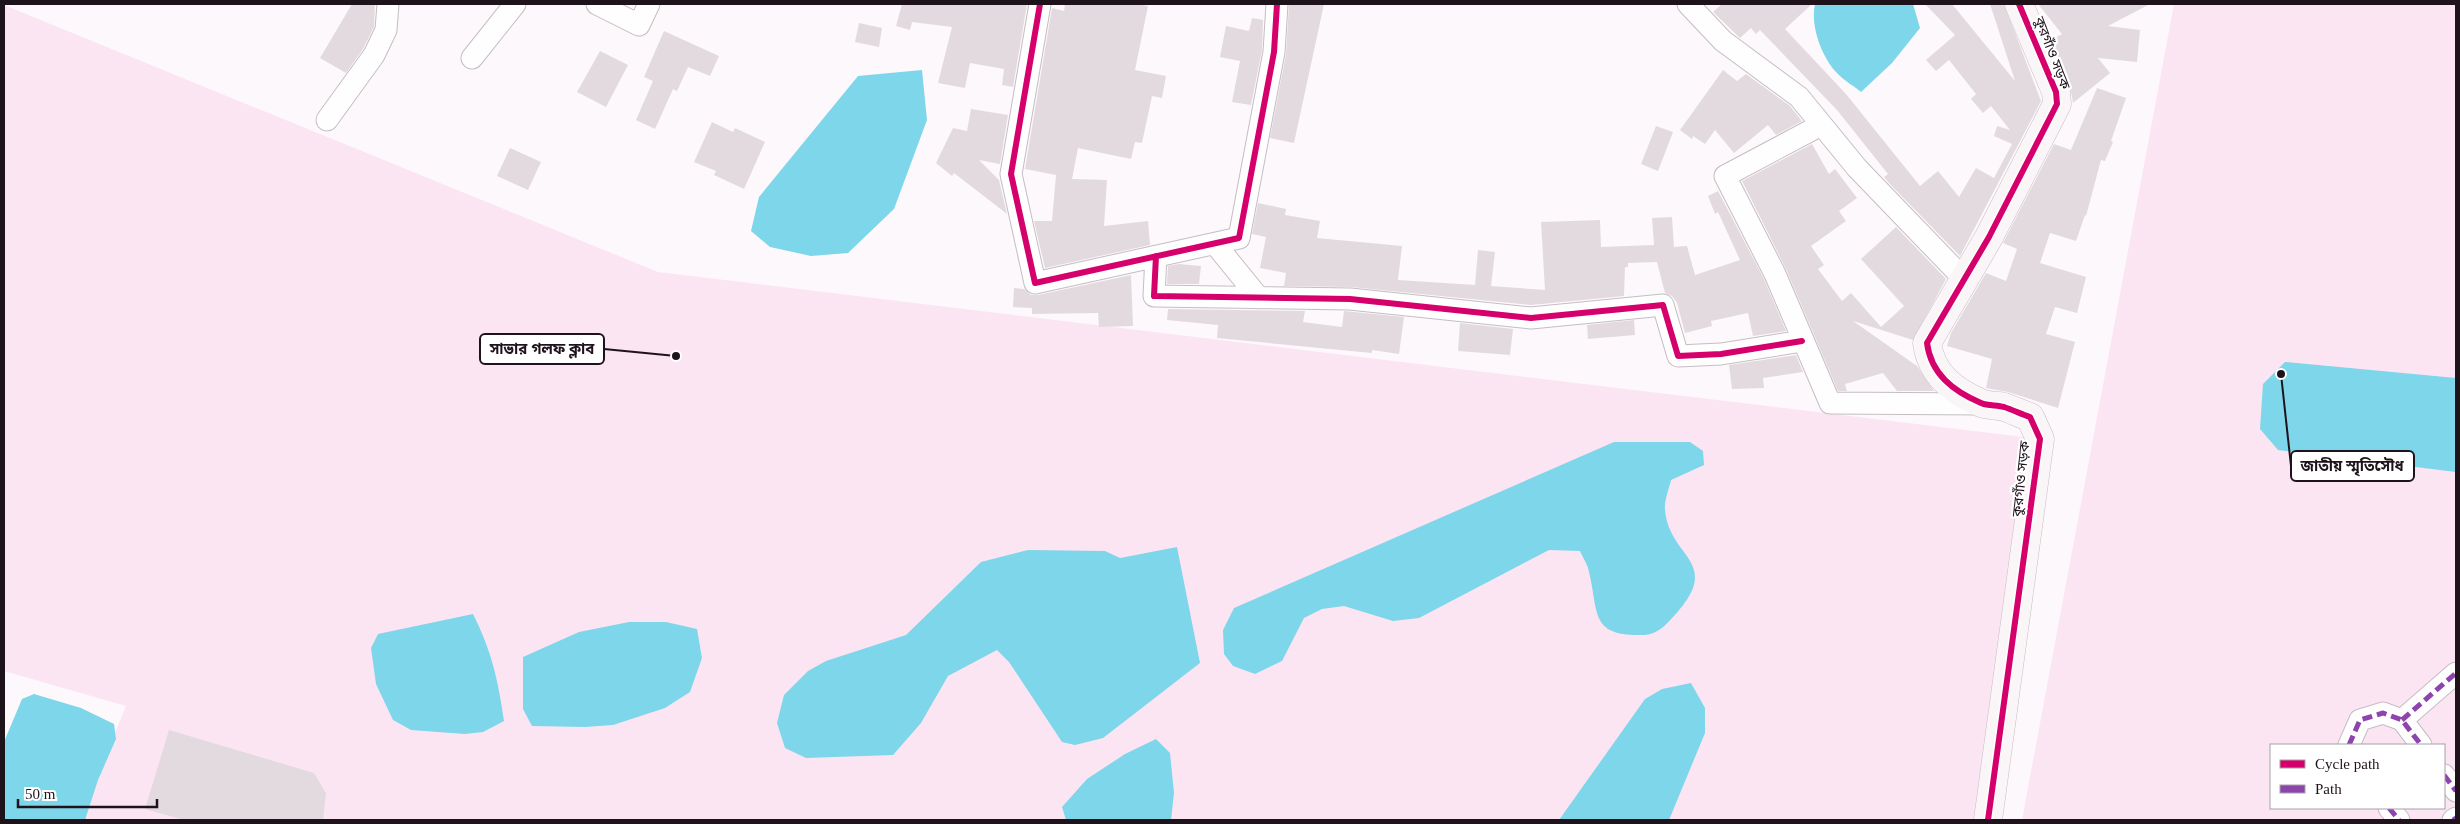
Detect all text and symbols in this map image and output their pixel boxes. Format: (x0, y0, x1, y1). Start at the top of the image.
street label: কুরগাঁও সড়ক (2030, 13, 2075, 92)
callout: সাভার গলফ ক্লাব (480, 334, 604, 364)
text: সাভার গলফ ক্লাব (489, 341, 595, 359)
street label: কুরগাঁও সড়ক (2007, 439, 2034, 519)
callout: জাতীয় স্মৃতিসৌধ (2291, 451, 2414, 481)
text: জাতীয় স্মৃতিসৌধ (2299, 457, 2404, 477)
legend (2270, 744, 2445, 809)
text: Cycle path (2315, 756, 2380, 772)
scale bar (18, 776, 156, 808)
text: Path (2315, 781, 2342, 797)
text: 50 m (25, 786, 56, 802)

